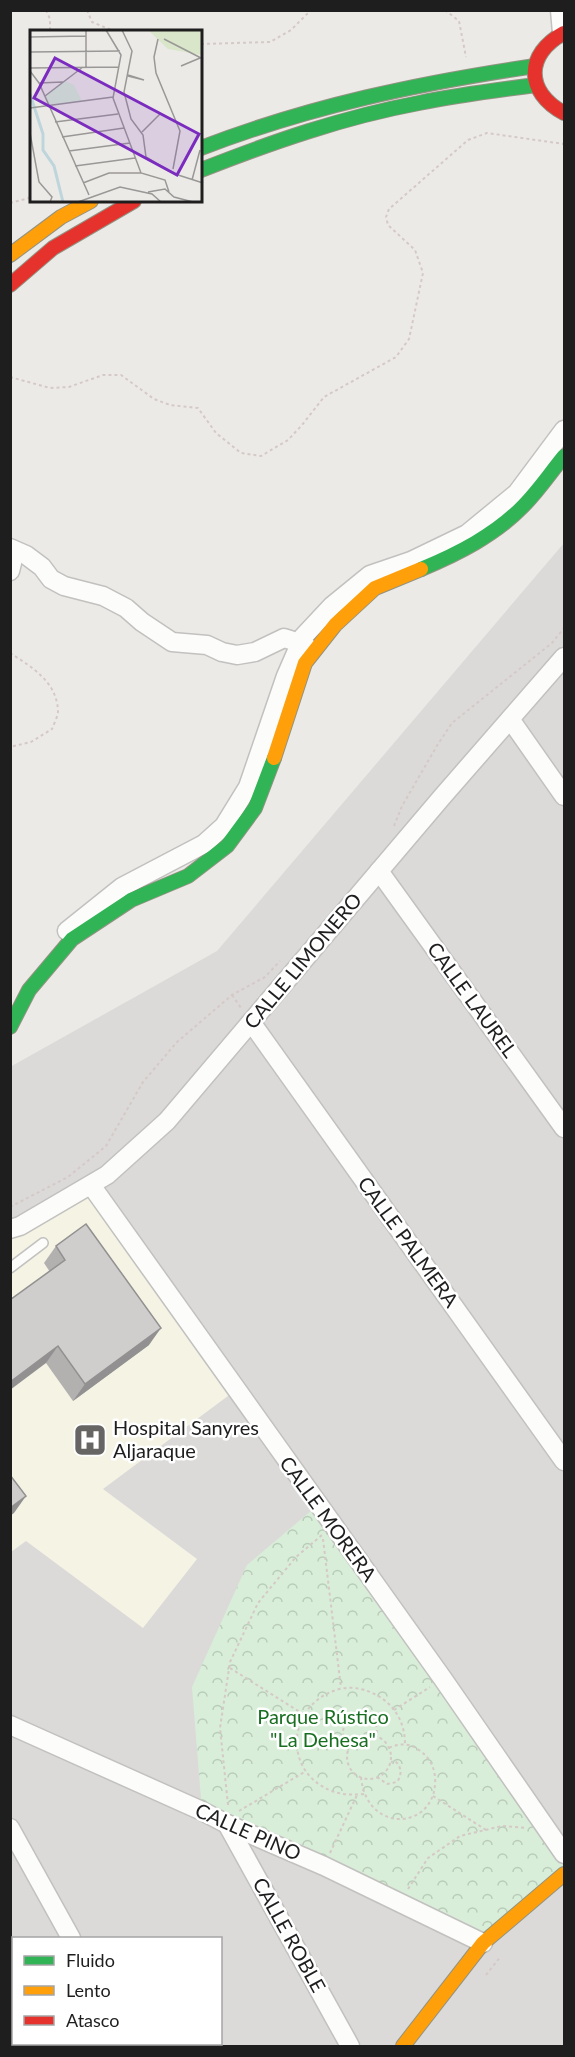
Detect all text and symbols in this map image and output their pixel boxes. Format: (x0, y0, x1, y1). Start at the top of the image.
inset map (30, 30, 202, 202)
street label: CALLE LIMONERO (238, 888, 366, 1033)
street label: CALLE LAUREL (423, 937, 523, 1062)
street label: CALLE PALMERA (354, 1172, 464, 1312)
place label: Hospital Sanyres Aljaraque (113, 1415, 259, 1462)
hospital icon: Hospital Sanyres Aljaraque (72, 1422, 108, 1458)
street label: CALLE MORERA (275, 1451, 383, 1586)
park label: Parque Rústico "La Dehesa" (257, 1704, 389, 1751)
street label: CALLE PINO (192, 1797, 305, 1865)
street label: CALLE ROBLE (249, 1873, 331, 1996)
legend (12, 1937, 222, 2045)
text: Fluido (66, 1949, 115, 1971)
text: Lento (66, 1979, 111, 2001)
text: Atasco (66, 2009, 119, 2031)

